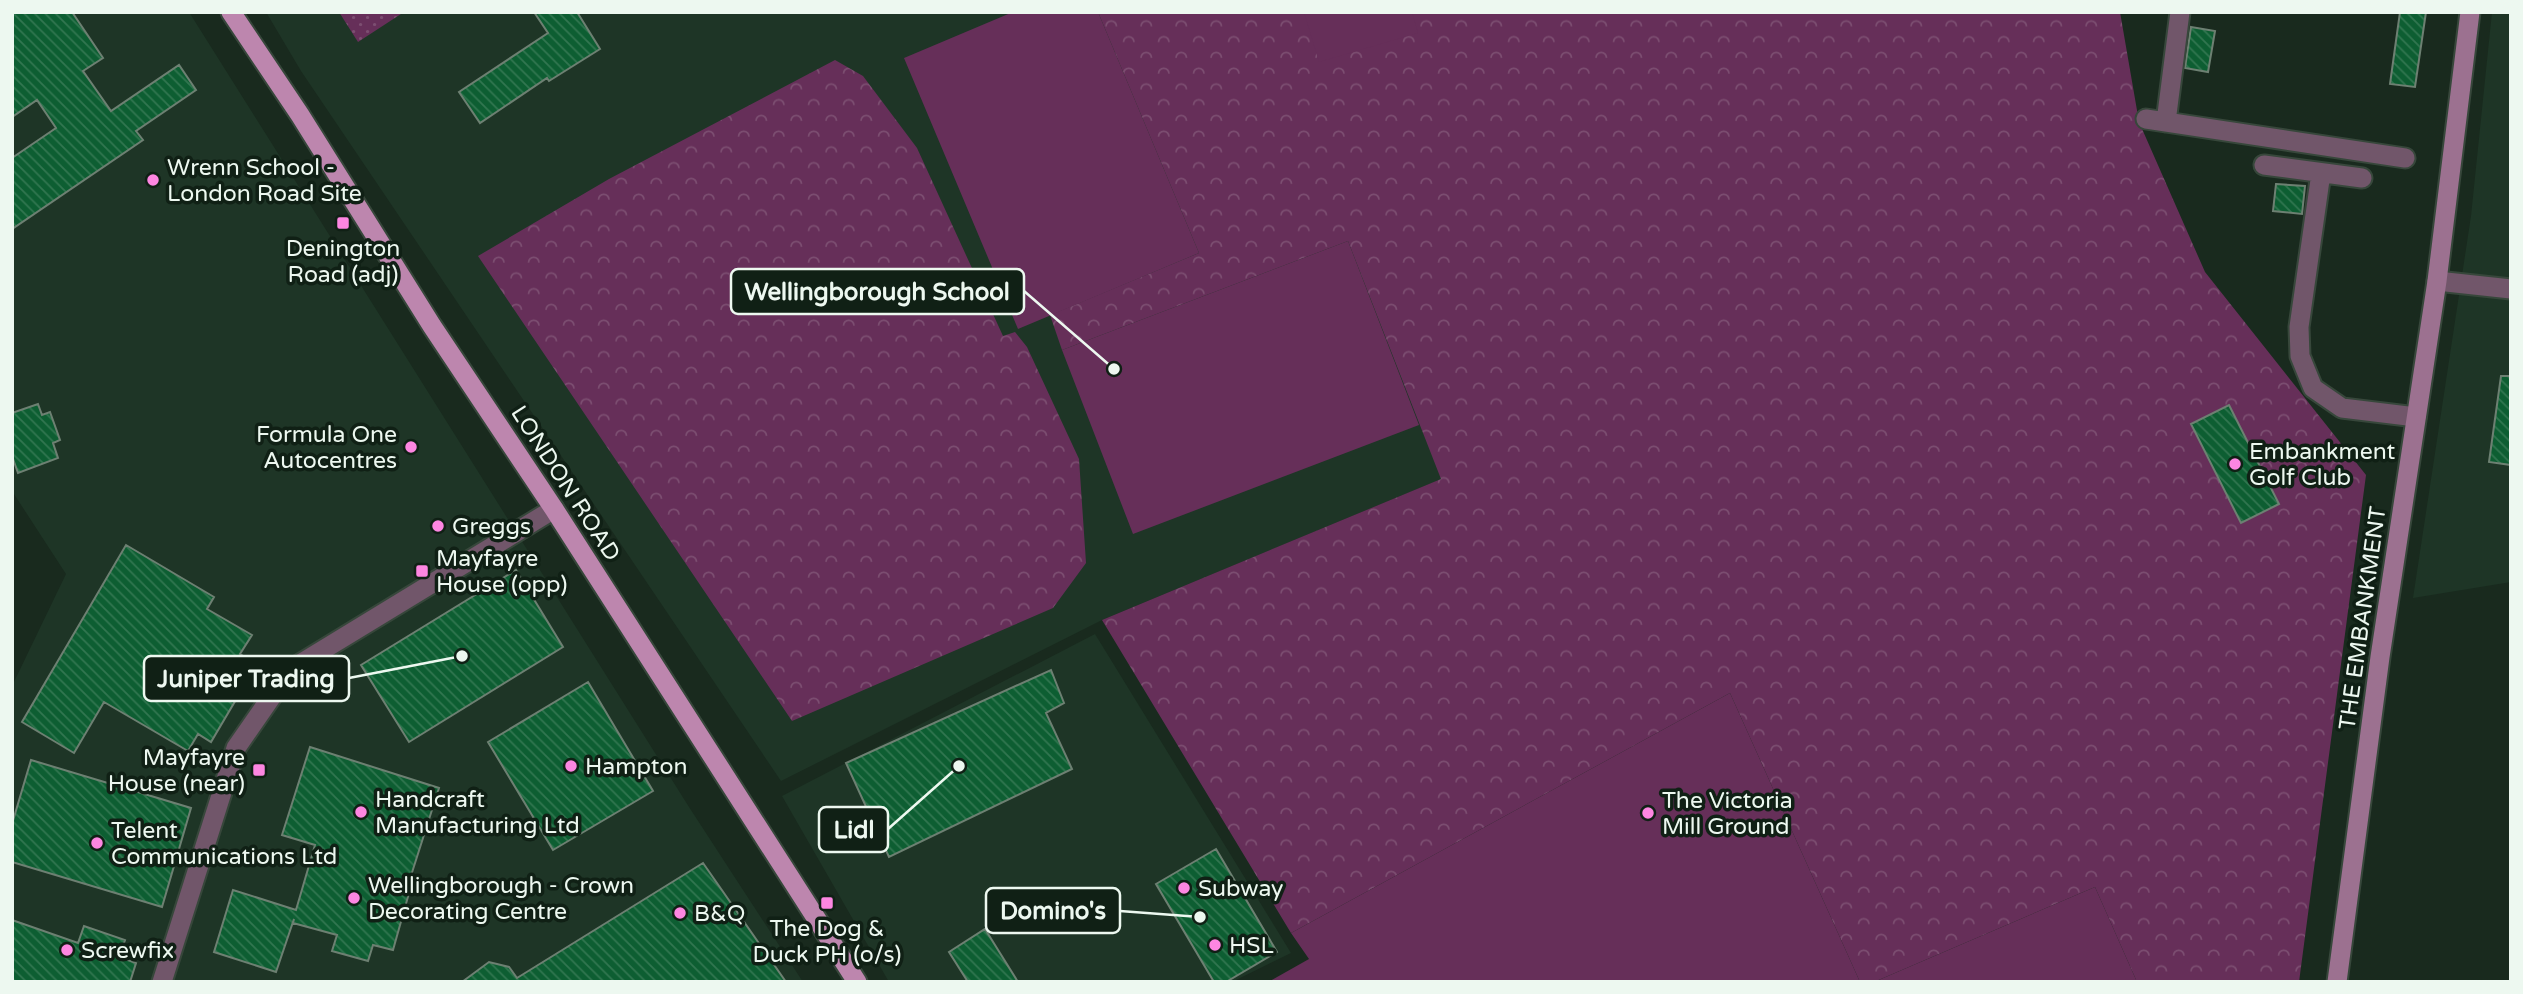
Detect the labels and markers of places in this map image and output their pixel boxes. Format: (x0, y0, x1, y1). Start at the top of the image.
place label: Wrenn School - London Road Site (167, 154, 362, 208)
marker: Wrenn School - London Road Site (145, 172, 161, 188)
marker: Denington Road (adj) (335, 215, 351, 231)
place label: Denington Road (adj) (286, 235, 400, 289)
callout: Wellingborough School (731, 269, 1024, 314)
place label: Formula One Autocentres (256, 421, 397, 475)
place label: Embankment Golf Club (2249, 438, 2395, 492)
marker: Formula One Autocentres (403, 439, 419, 455)
marker: Embankment Golf Club (2227, 456, 2243, 472)
place label: Greggs (452, 513, 531, 541)
marker: Greggs (430, 518, 446, 534)
place label: Mayfayre House (opp) (436, 545, 567, 599)
marker: Mayfayre House (opp) (414, 563, 430, 579)
callout: Juniper Trading (144, 656, 349, 701)
place label: Mayfayre House (near) (108, 744, 245, 798)
place label: Hampton (585, 753, 687, 781)
marker: Hampton (563, 758, 579, 774)
marker: Mayfayre House (near) (251, 762, 267, 778)
place label: Handcraft Manufacturing Ltd (375, 786, 580, 840)
place label: The Victoria Mill Ground (1662, 787, 1793, 841)
marker: Handcraft Manufacturing Ltd (353, 804, 369, 820)
marker: The Victoria Mill Ground (1640, 805, 1656, 821)
callout: Lidl (819, 807, 888, 852)
place label: Telent Communications Ltd (111, 817, 337, 871)
marker: Telent Communications Ltd (89, 835, 105, 851)
place label: Wellingborough - Crown Decorating Centre (368, 872, 634, 926)
place label: Subway (1198, 875, 1283, 903)
marker: Subway (1176, 880, 1192, 896)
callout: Domino's (986, 888, 1120, 933)
marker: Wellingborough - Crown Decorating Centre (346, 890, 362, 906)
marker: The Dog & Duck PH (o/s) (819, 895, 835, 911)
place label: B&Q (694, 900, 745, 928)
marker: B&Q (672, 905, 688, 921)
place label: The Dog & Duck PH (o/s) (753, 915, 901, 969)
place label: HSL (1229, 932, 1274, 960)
place label: Screwfix (81, 937, 174, 965)
marker: HSL (1207, 937, 1223, 953)
marker: Screwfix (59, 942, 75, 958)

